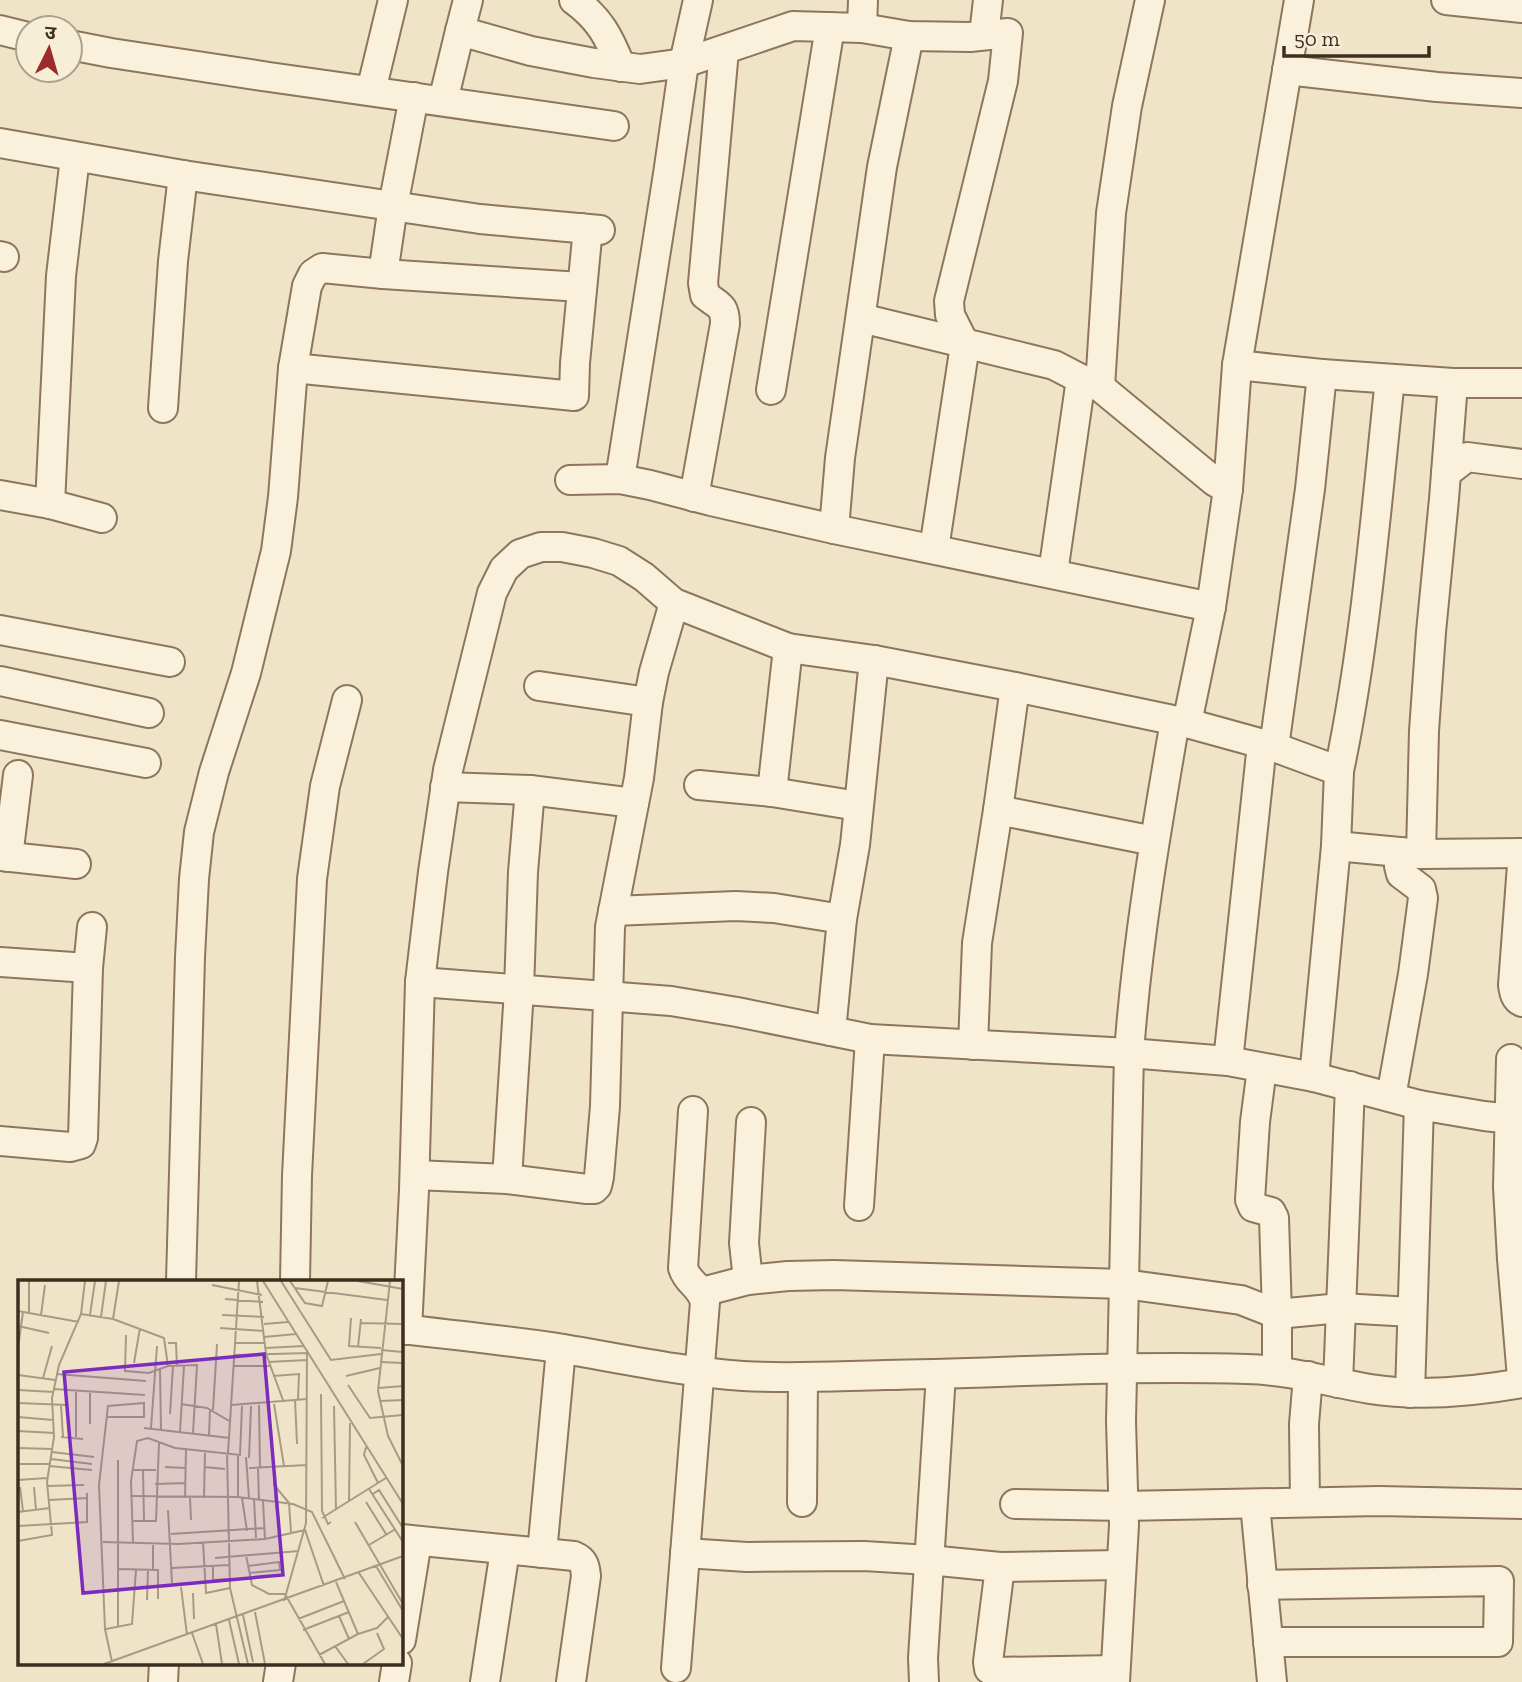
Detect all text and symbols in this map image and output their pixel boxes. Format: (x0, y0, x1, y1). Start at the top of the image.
north arrow (14, 14, 84, 84)
scale bar (1284, 14, 1429, 58)
text: उ (44, 21, 58, 45)
text: 50 m (1294, 26, 1340, 51)
inset map (18, 1280, 402, 1664)

